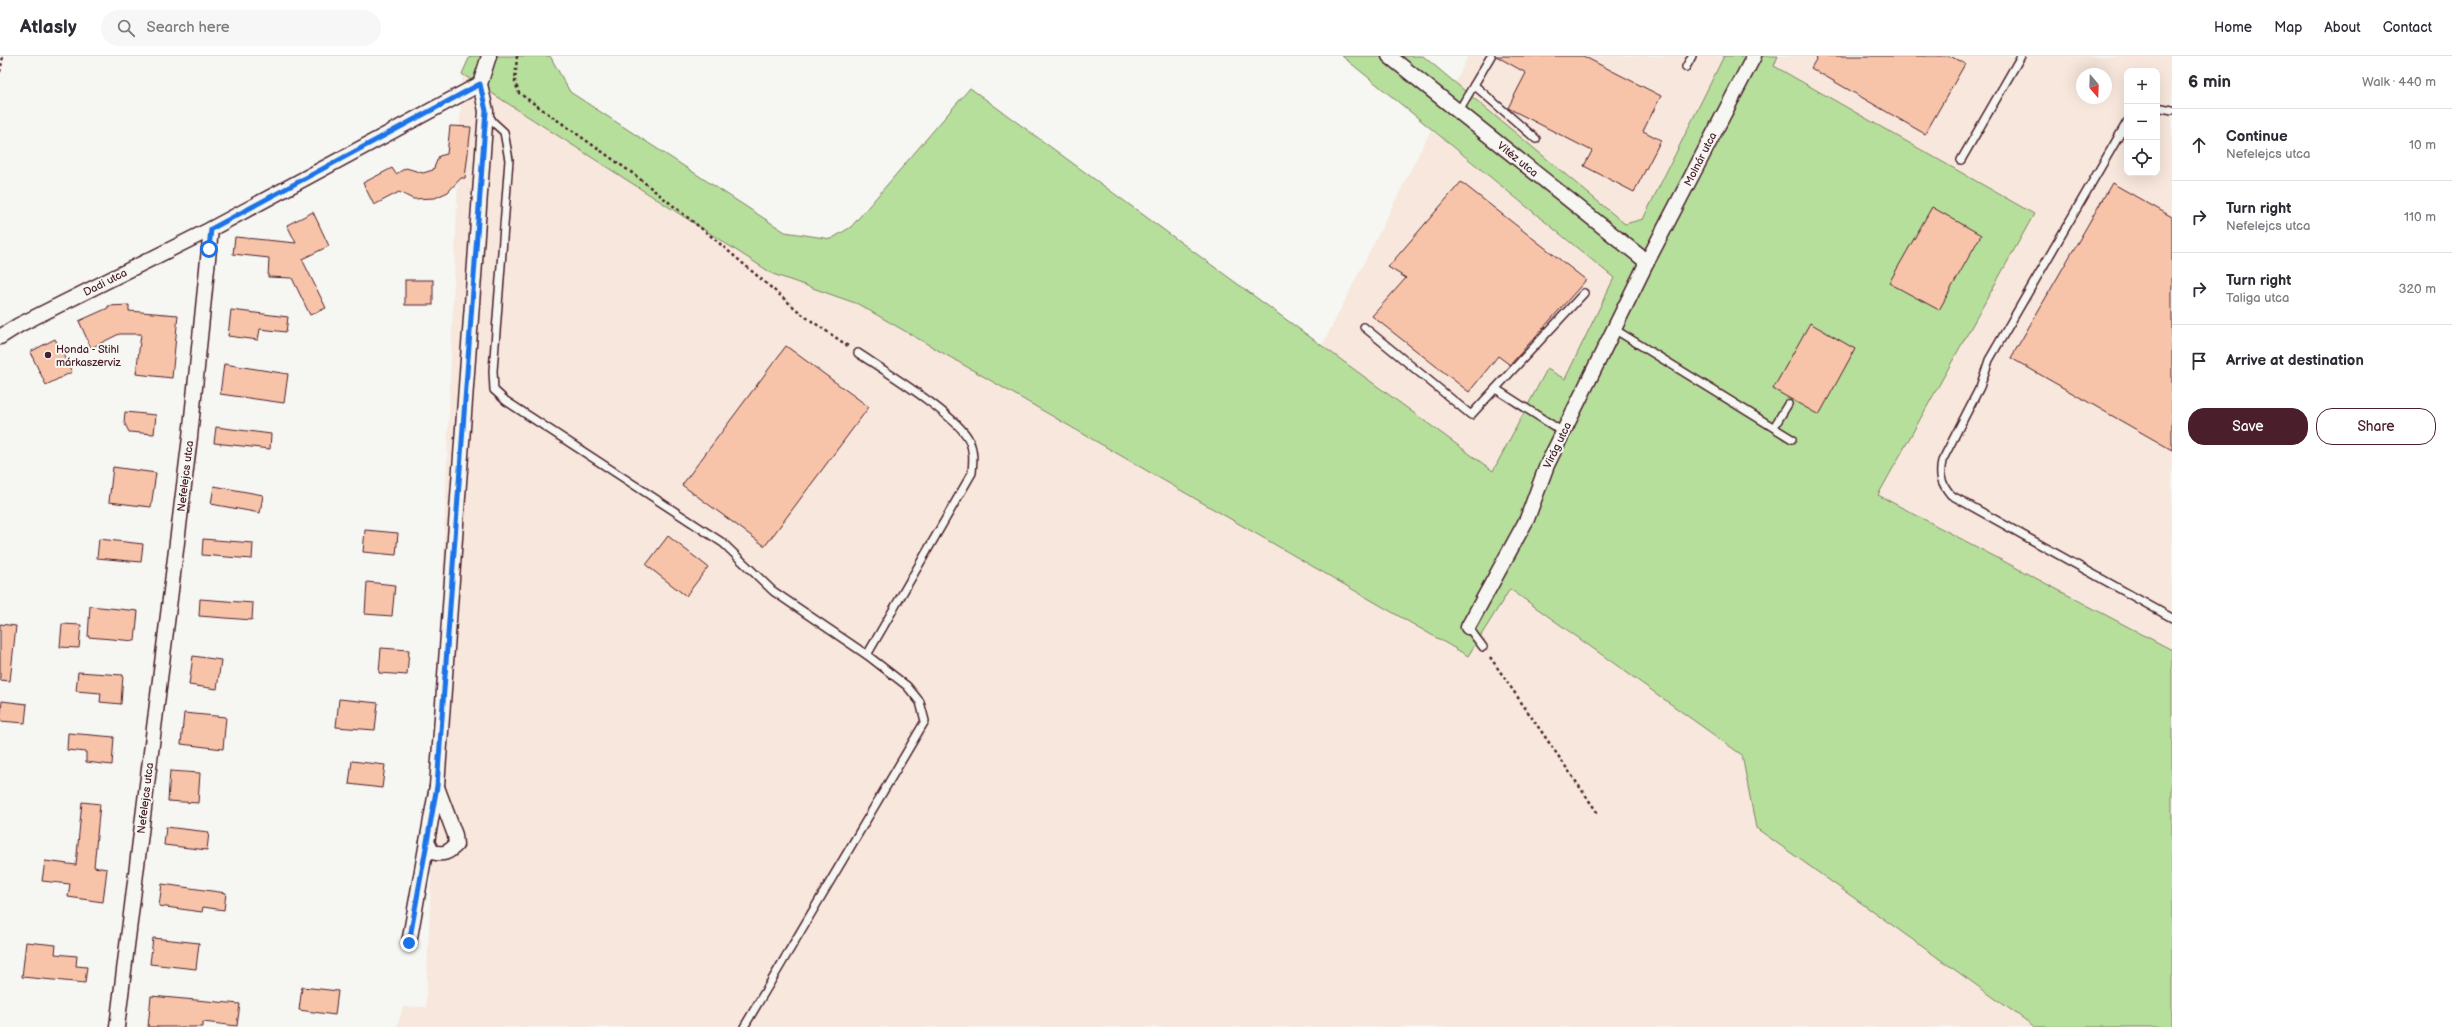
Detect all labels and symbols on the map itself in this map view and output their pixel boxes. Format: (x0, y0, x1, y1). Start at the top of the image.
north arrow (2076, 68, 2112, 104)
street label: Molnár utca (1681, 130, 1720, 188)
street label: Vitéz utca (1495, 139, 1541, 180)
route start (200, 240, 218, 258)
street label: Dadi utca (81, 266, 129, 299)
place label: Honda - Stihl márkaszerviz (56, 343, 122, 369)
marker: Honda - Stihl márkaszerviz (43, 350, 53, 360)
street label: Virág utca (1541, 420, 1574, 471)
street label: Nefelejcs utca (175, 440, 196, 512)
street label: Nefelejcs utca (135, 762, 156, 834)
route end (400, 934, 418, 952)

